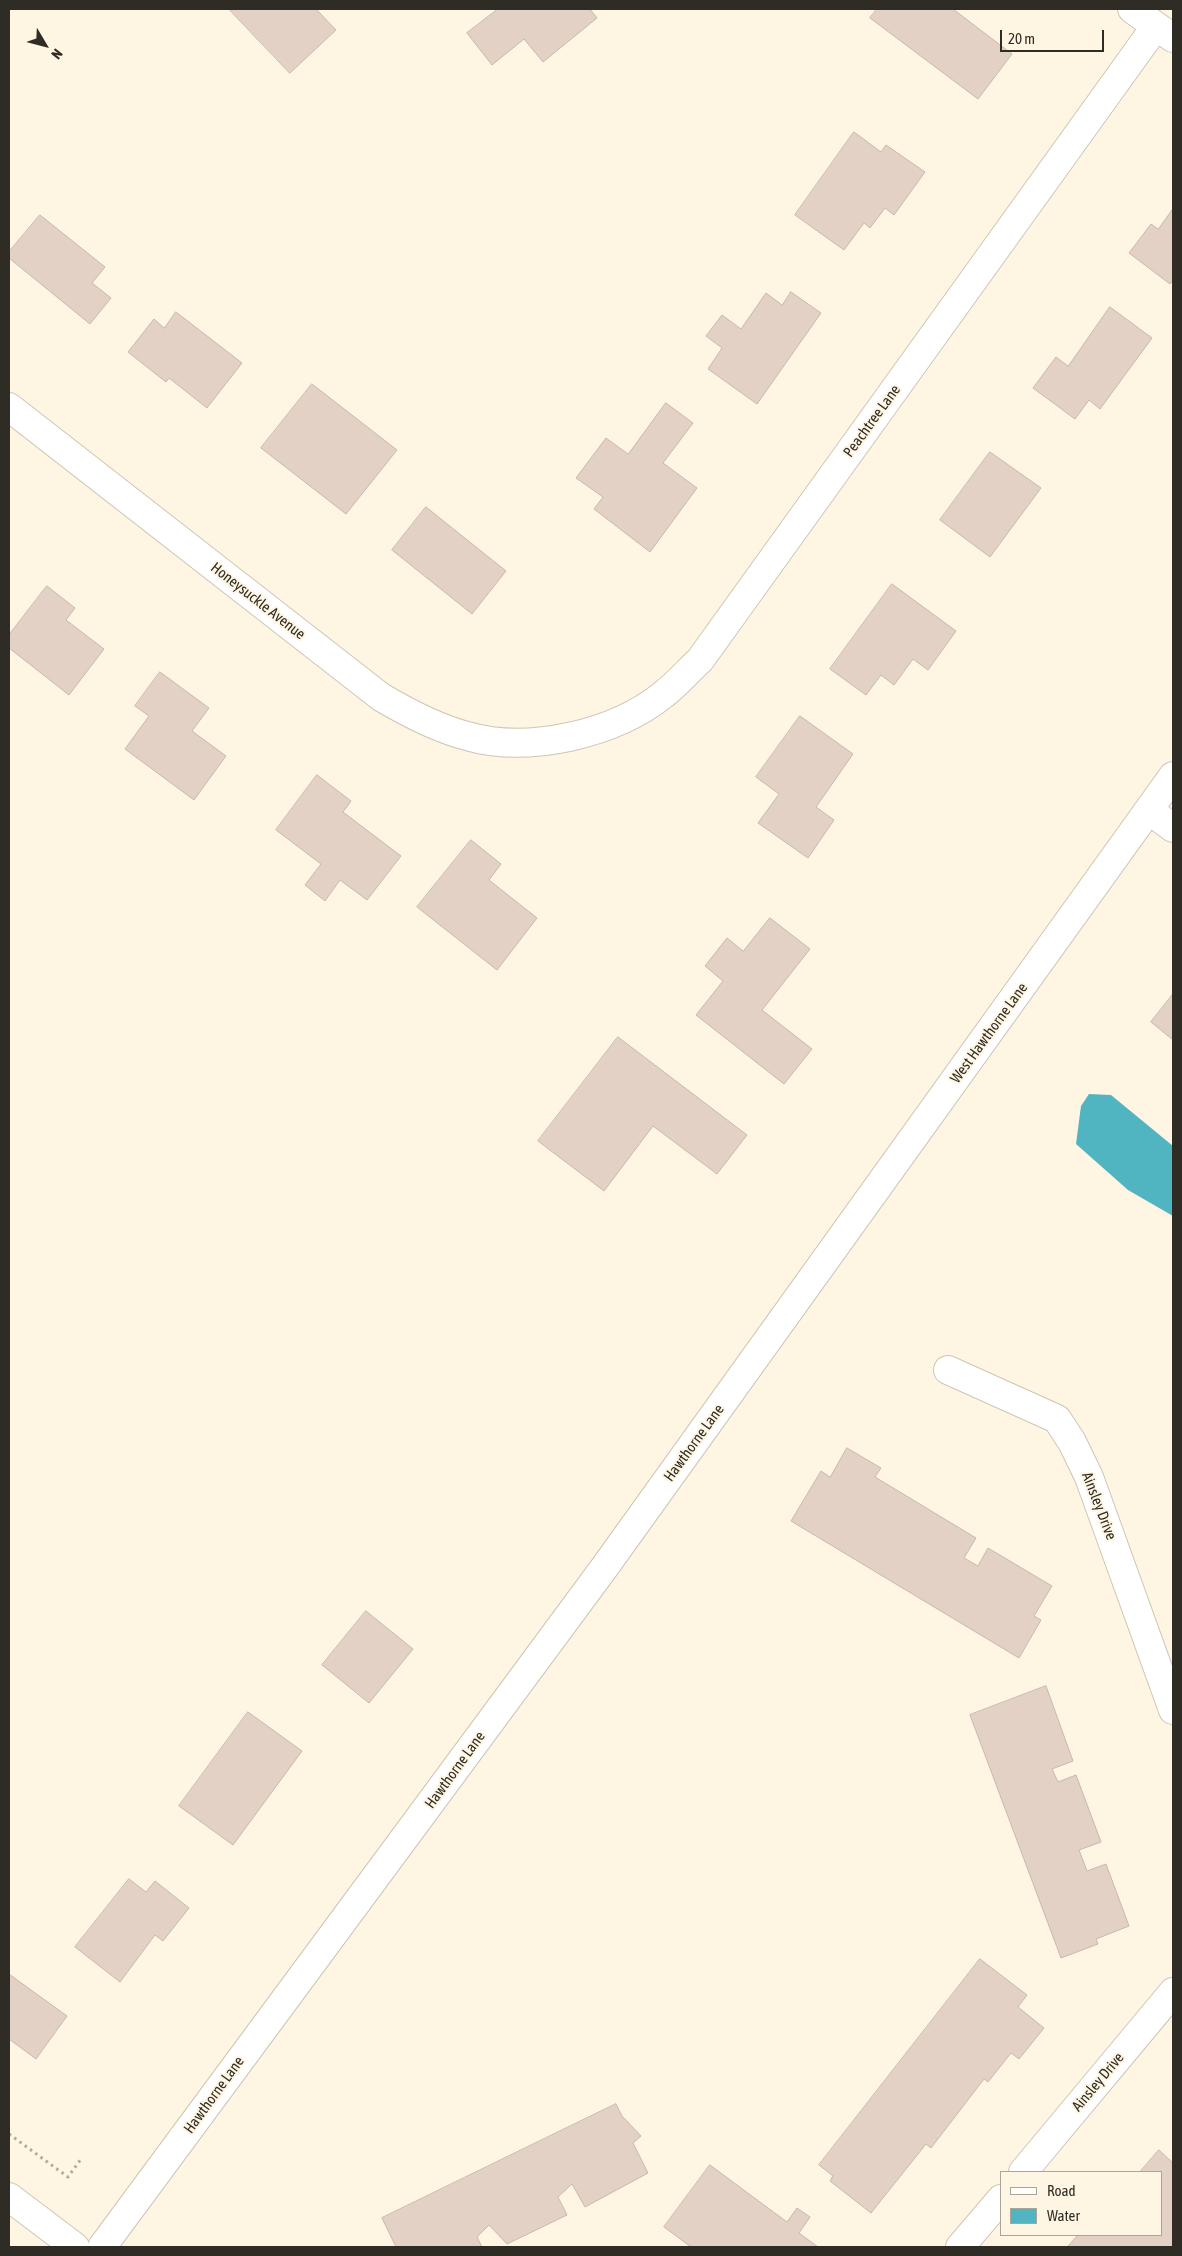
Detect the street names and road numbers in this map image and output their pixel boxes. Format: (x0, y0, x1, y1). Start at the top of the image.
street label: Peachtree Lane (840, 381, 904, 461)
street label: Honeysuckle Avenue (207, 559, 309, 643)
street label: West Hawthorne Lane (947, 979, 1031, 1087)
street label: Hawthorne Lane (660, 1401, 728, 1485)
street label: Ainsley Drive (1078, 1470, 1120, 1542)
street label: Hawthorne Lane (421, 1728, 489, 1812)
street label: Ainsley Drive (1068, 2049, 1128, 2115)
street label: Hawthorne Lane (180, 2053, 248, 2137)

